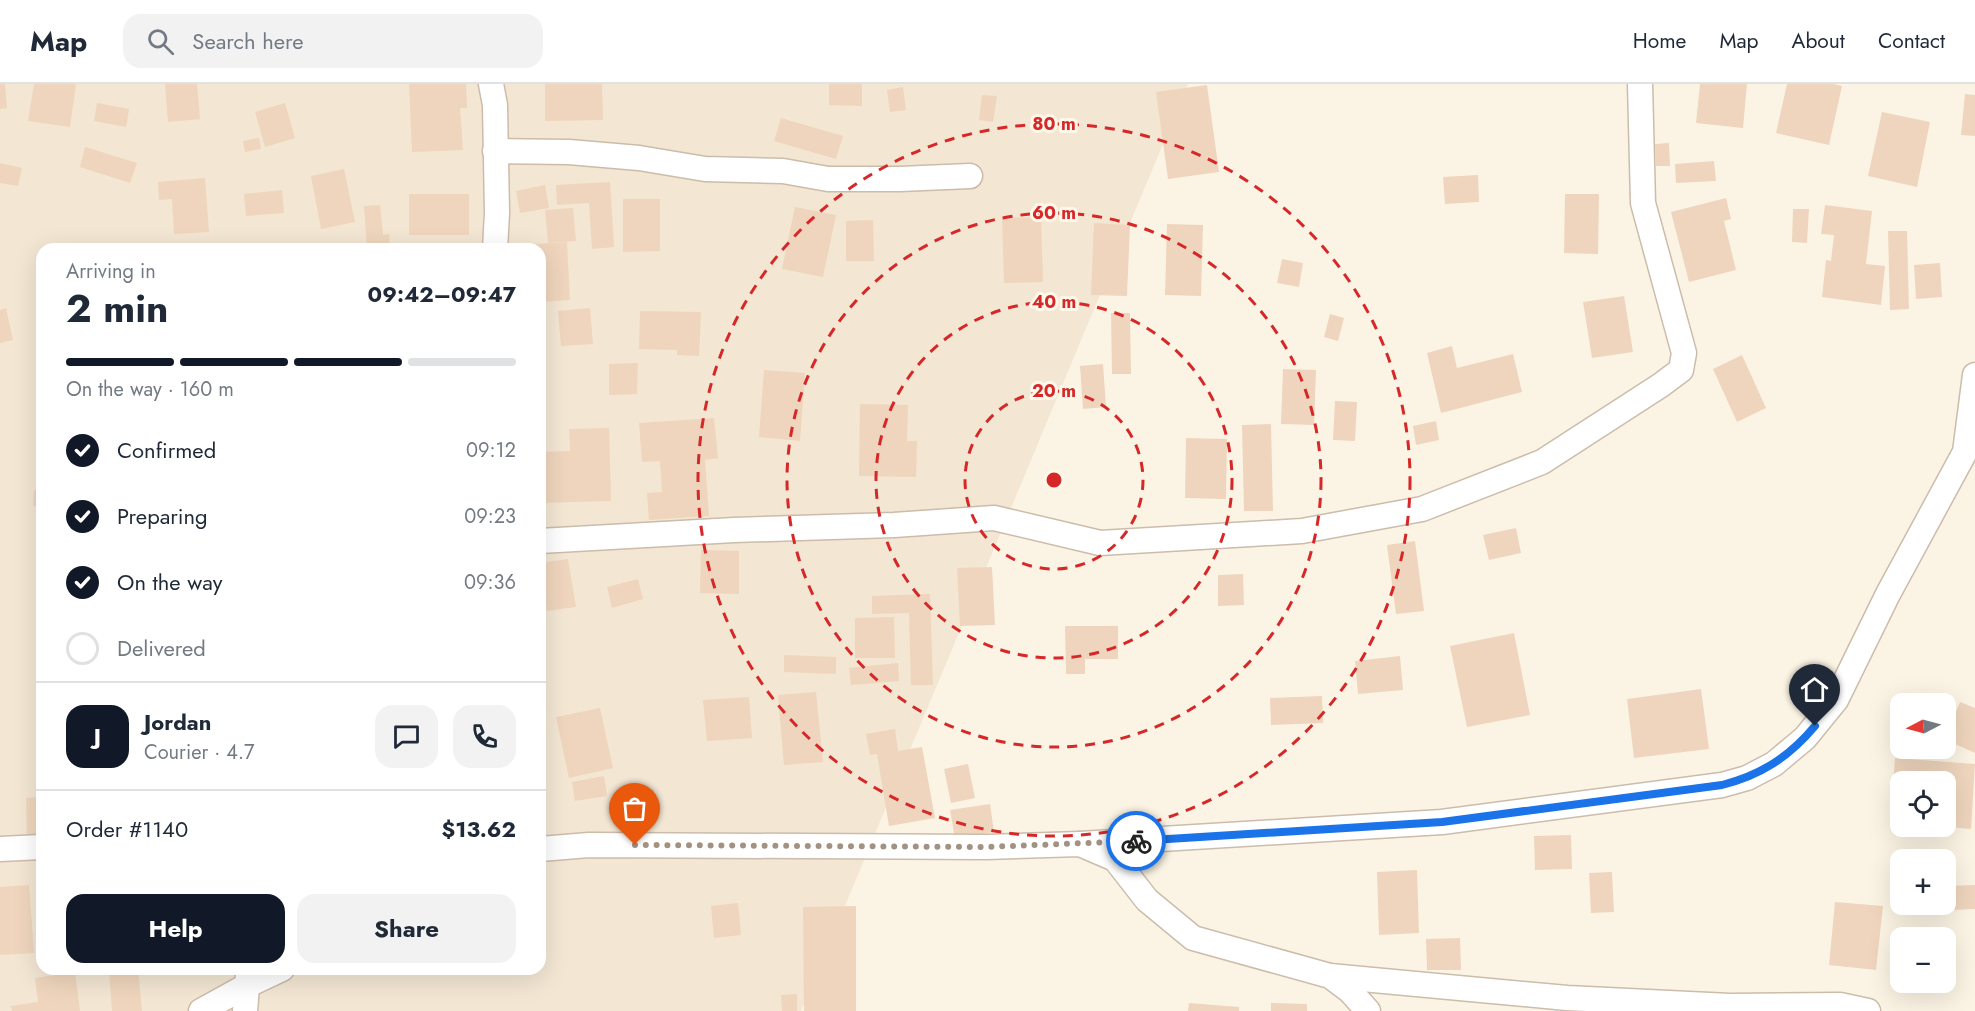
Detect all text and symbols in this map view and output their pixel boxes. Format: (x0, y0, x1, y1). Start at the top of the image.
search box (123, 14, 543, 68)
text: Map (30, 21, 87, 62)
icon: search (144, 25, 177, 58)
text: Search here (192, 25, 304, 57)
text: Home (1633, 26, 1686, 56)
text: Map (1719, 26, 1759, 56)
text: About (1792, 26, 1845, 56)
text: Contact (1878, 26, 1945, 56)
text: 80 m (1032, 111, 1076, 137)
text: 60 m (1032, 200, 1076, 226)
text: Arriving in (66, 257, 156, 286)
text: 09:42–09:47 (368, 278, 516, 310)
text: 2 min (66, 280, 168, 337)
text: 40 m (1032, 289, 1076, 315)
text: On the way · 160 m (66, 375, 234, 404)
text: 20 m (1032, 378, 1076, 404)
icon: check (66, 434, 99, 467)
text: Confirmed (117, 434, 216, 466)
text: 09:12 (466, 436, 516, 465)
centre of rings (1044, 470, 1064, 490)
icon: check (66, 500, 99, 533)
text: Preparing (117, 500, 208, 532)
text: 09:23 (464, 502, 516, 531)
icon: check (66, 566, 99, 599)
text: On the way (117, 566, 222, 598)
text: 09:36 (464, 568, 516, 597)
text: Delivered (117, 632, 206, 664)
pin (1789, 664, 1840, 726)
icon: home (1798, 673, 1831, 706)
north arrow (1890, 693, 1956, 759)
map controls (1890, 693, 1956, 993)
button: chat (375, 705, 438, 768)
button: phone (453, 705, 516, 768)
text: Jordan (144, 706, 211, 738)
text: J (94, 720, 101, 752)
text: Courier · 4.7 (144, 738, 255, 767)
button: locate (1890, 771, 1956, 837)
pin (609, 783, 660, 845)
icon: bag (618, 792, 651, 825)
courier (1106, 811, 1166, 871)
text: Order #1140 (66, 813, 188, 845)
text: $13.62 (442, 813, 516, 845)
icon: bike (1120, 825, 1153, 858)
button: + (1890, 849, 1956, 915)
button: Help (66, 894, 285, 963)
button: Share (297, 894, 516, 963)
button: − (1890, 927, 1956, 993)

